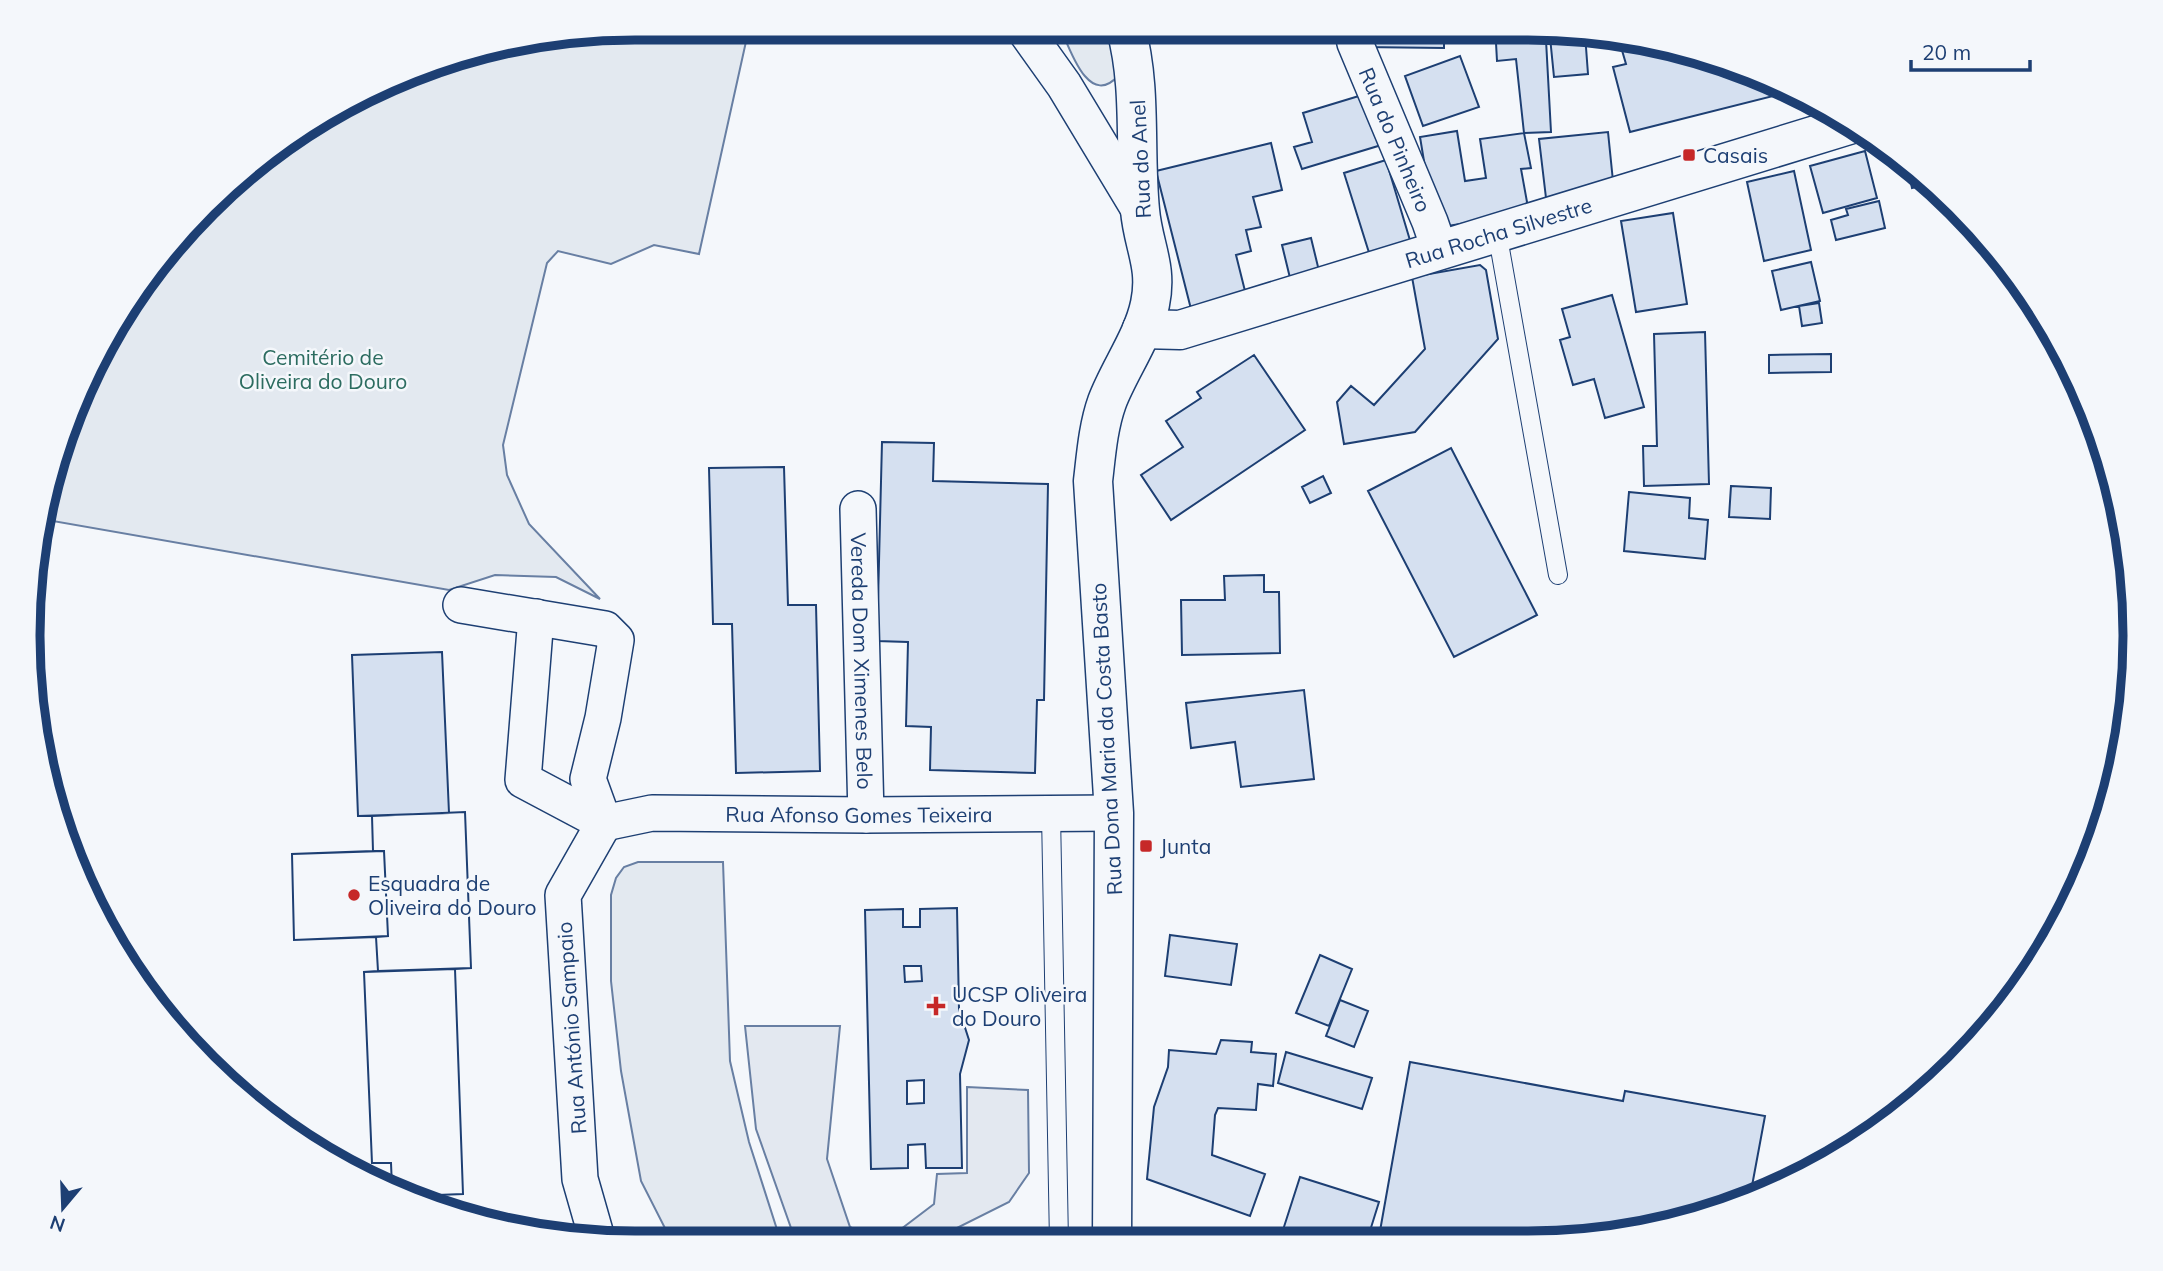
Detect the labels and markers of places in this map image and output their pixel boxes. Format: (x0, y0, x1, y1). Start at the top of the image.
place label: Casais (1703, 142, 1768, 168)
marker: Casais (1681, 147, 1697, 163)
place label: Junta (1160, 833, 1211, 859)
marker: Junta (1138, 838, 1154, 854)
place label: Esquadra de Oliveira do Douro (368, 870, 537, 920)
marker: Esquadra de Oliveira do Douro (346, 887, 362, 903)
place label: UCSP Oliveira do Douro (952, 981, 1087, 1031)
marker: UCSP Oliveira do Douro (926, 996, 946, 1016)

